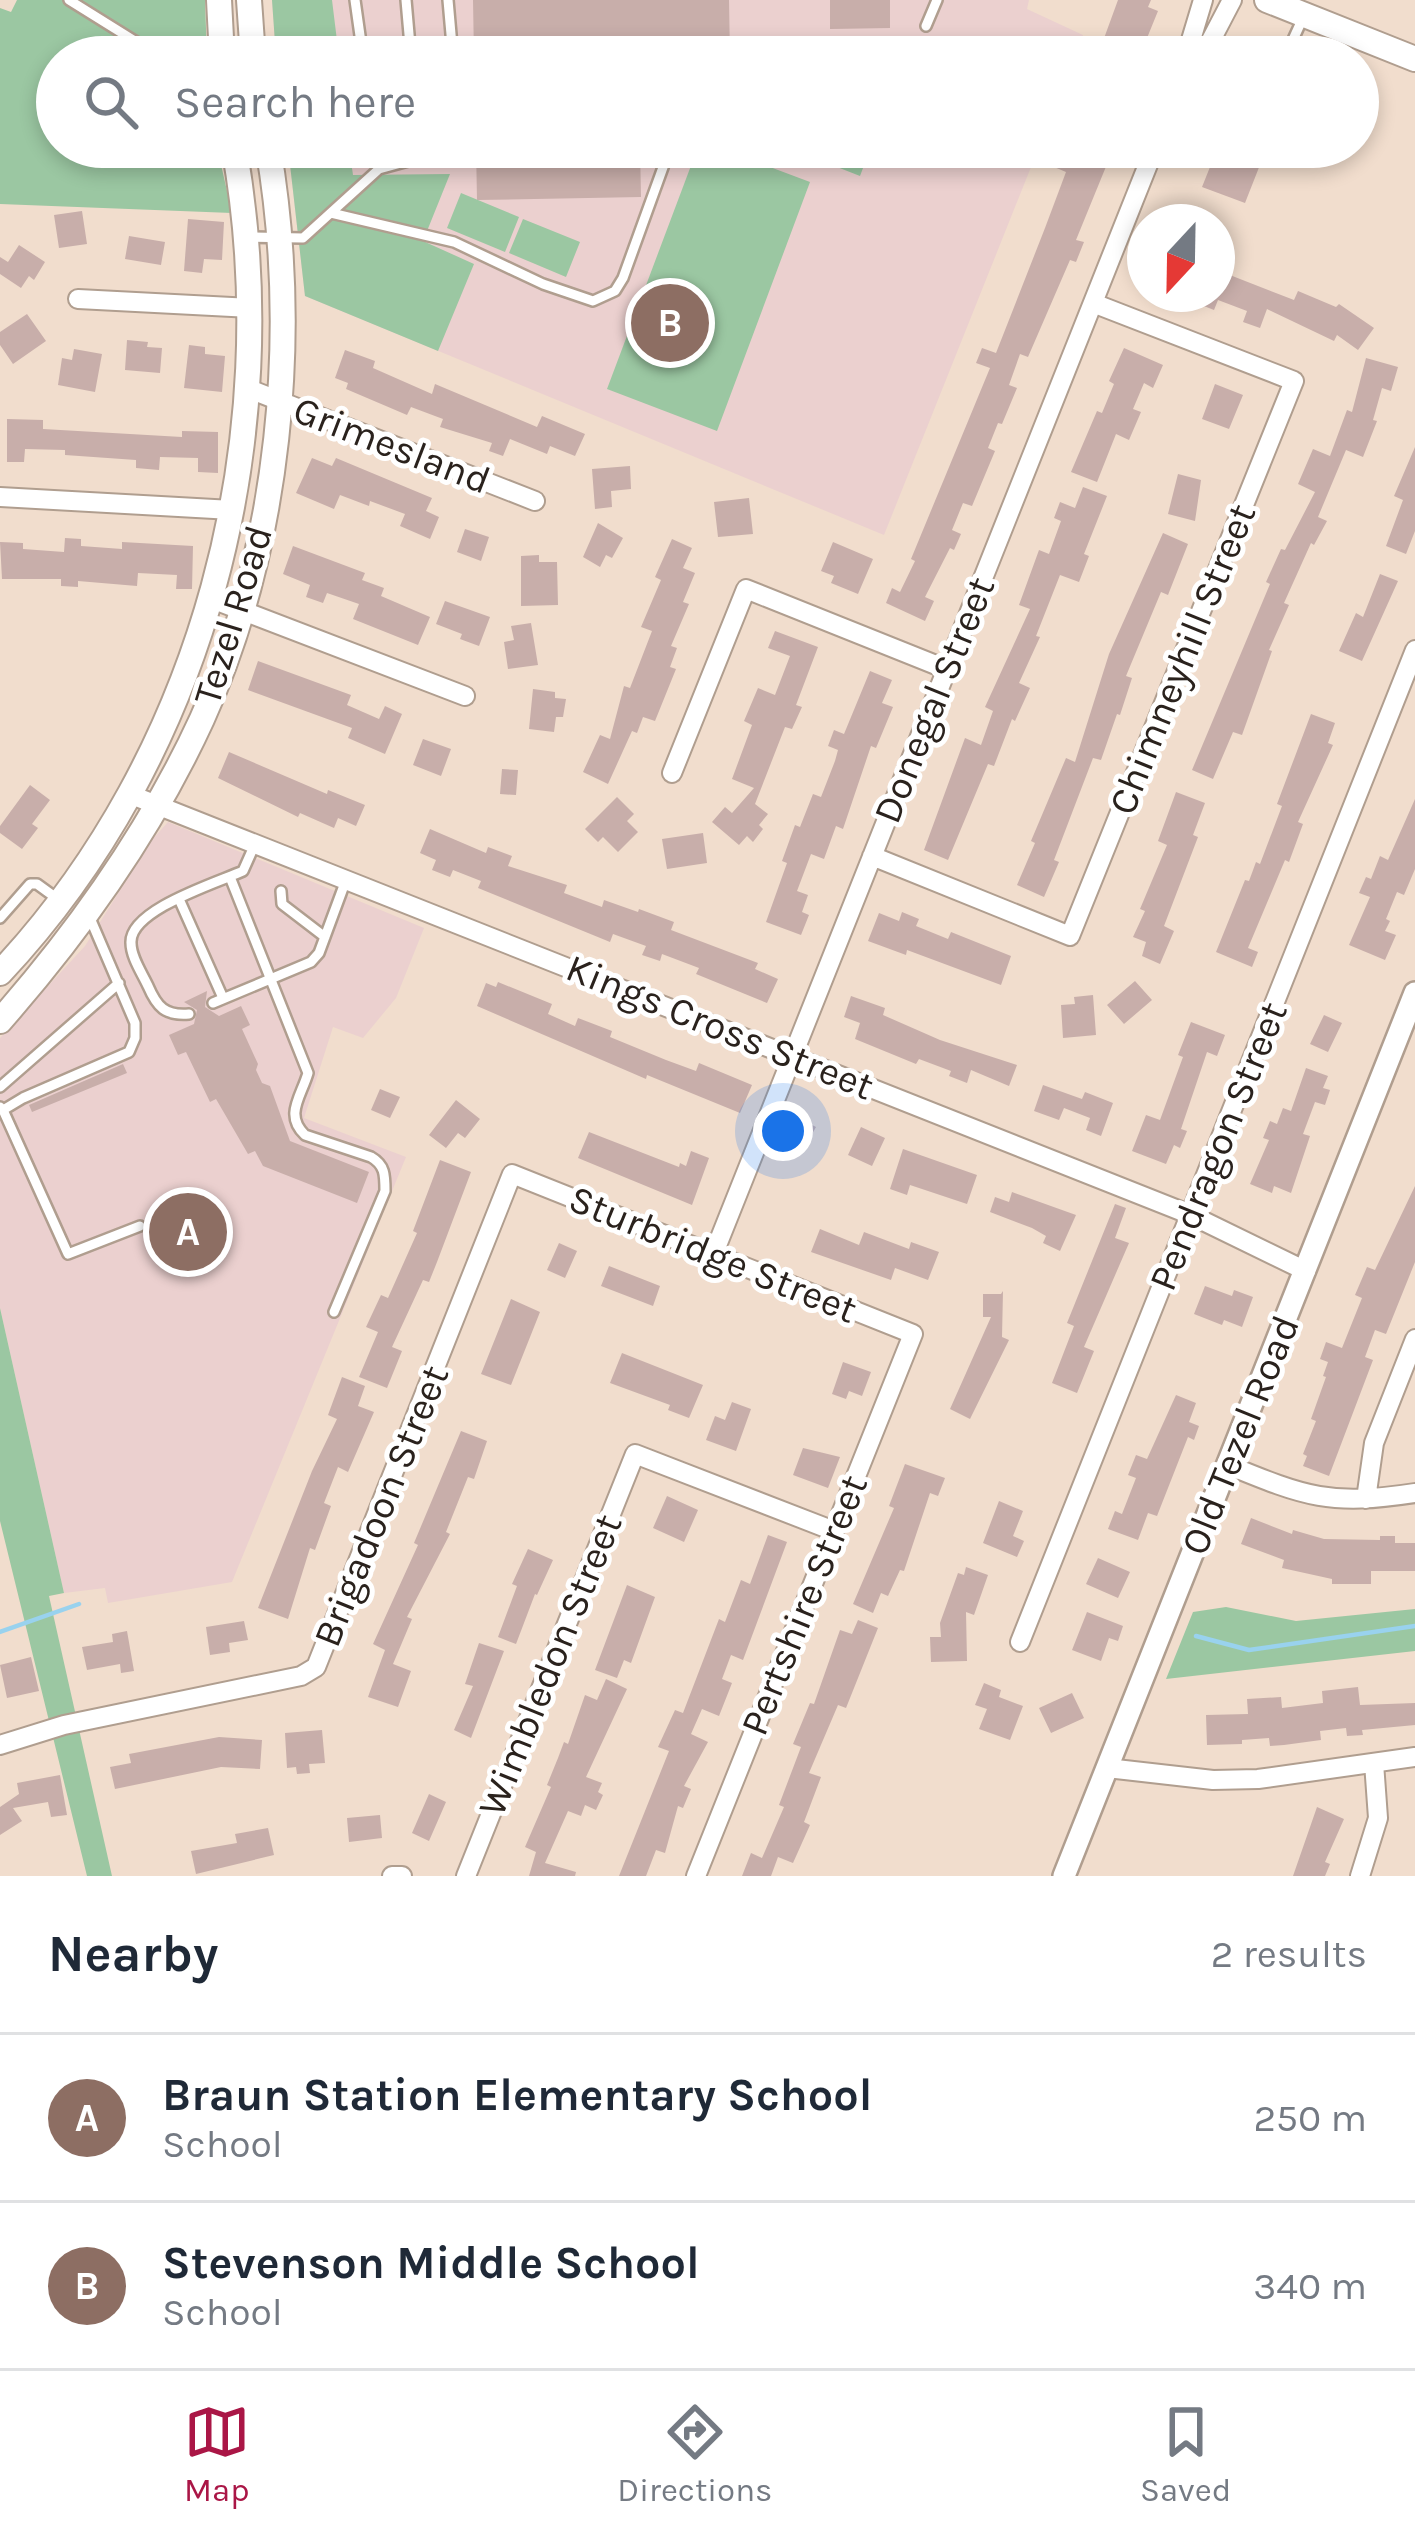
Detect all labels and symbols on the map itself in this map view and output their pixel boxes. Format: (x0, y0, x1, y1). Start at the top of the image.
north arrow (1127, 204, 1235, 312)
pin: B (631, 278, 709, 368)
street label: Grimesland (287, 386, 497, 504)
street label: Chimneyhill Street (1099, 497, 1265, 821)
street label: Tezel Road (184, 520, 282, 710)
street label: Donegal Street (864, 570, 1004, 830)
street label: Kings Cross Street (560, 944, 880, 1110)
street label: Pendragon Street (1139, 995, 1297, 1297)
your location (753, 1101, 813, 1161)
street label: Sturbridge Street (562, 1175, 864, 1333)
pin: A (149, 1187, 227, 1277)
street label: Old Tezel Road (1171, 1309, 1309, 1561)
street label: Brigadoon Street (304, 1359, 458, 1653)
street label: Pertshire Street (731, 1468, 877, 1742)
street label: Wimbledon Street (468, 1507, 632, 1823)

